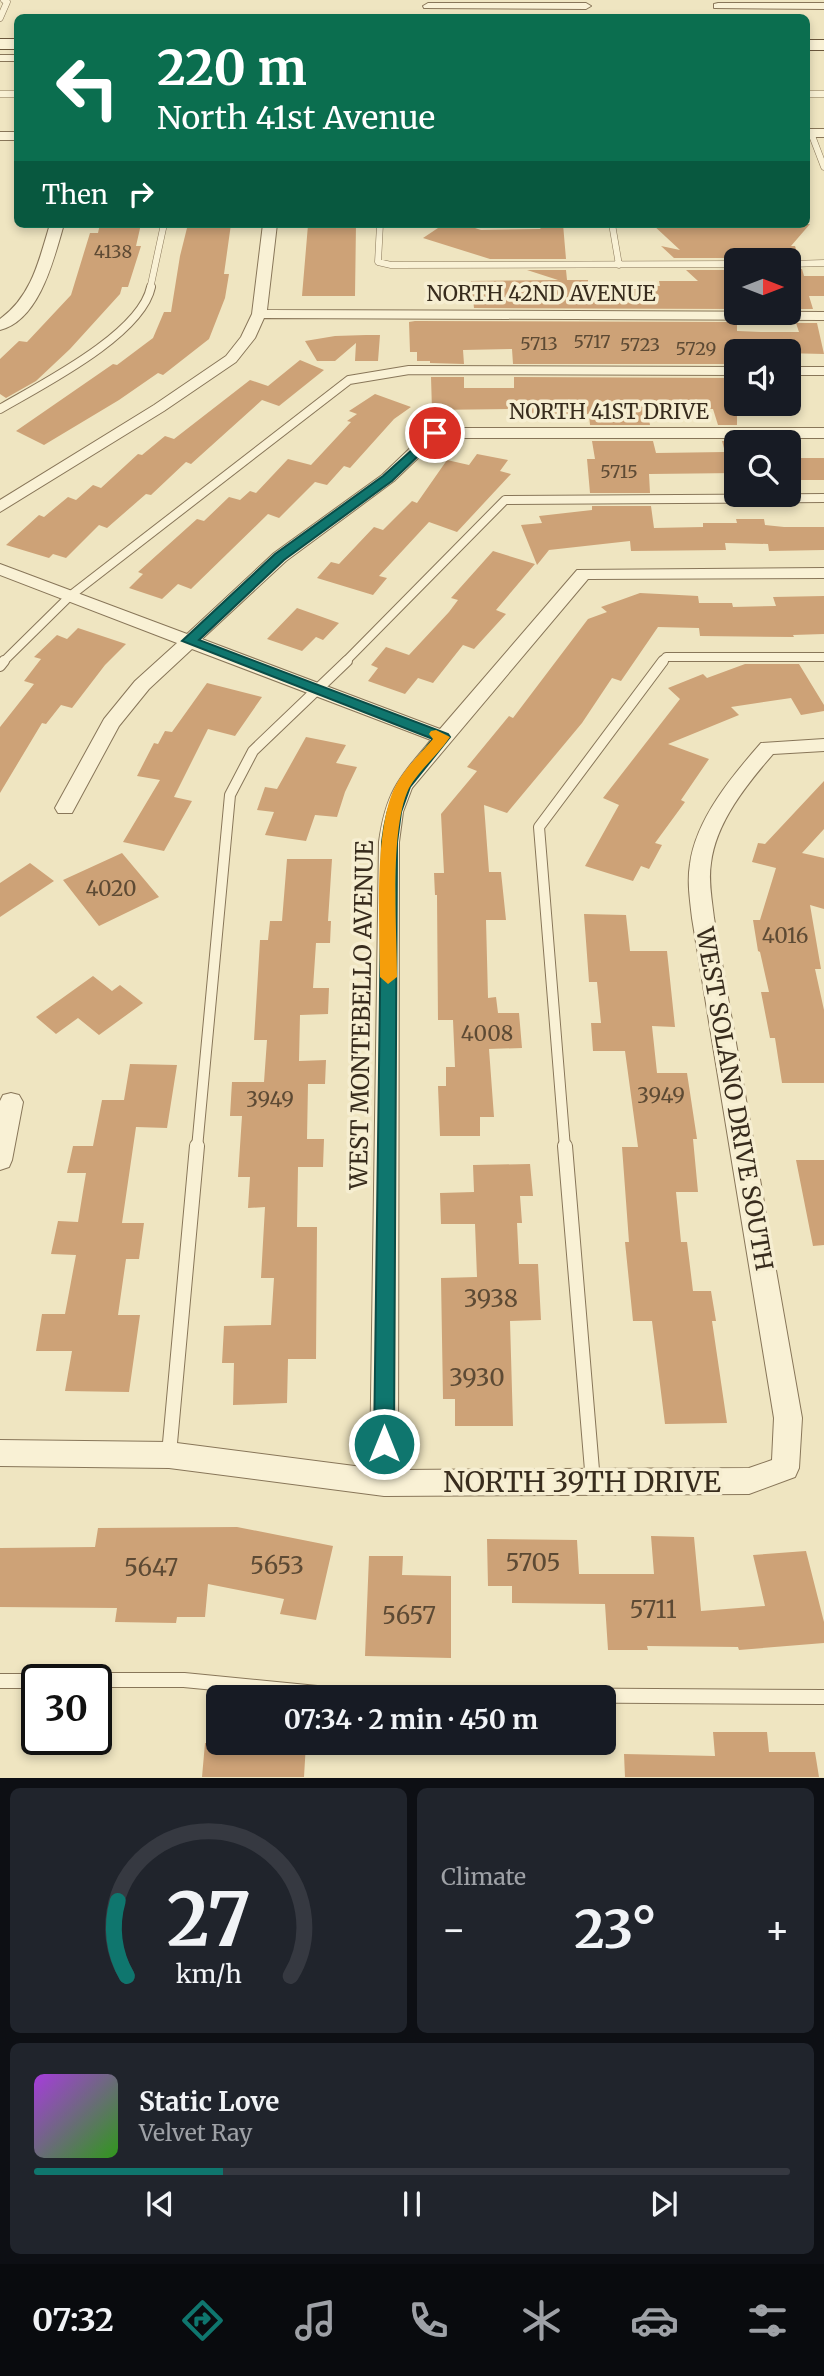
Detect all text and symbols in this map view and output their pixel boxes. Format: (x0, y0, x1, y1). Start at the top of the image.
text: 220 m (157, 37, 307, 98)
icon: left (42, 42, 133, 133)
text: North 41st Avenue (157, 98, 435, 138)
icon: right (122, 175, 160, 213)
text: Then (42, 178, 108, 211)
house number: 4138 (94, 240, 132, 263)
north arrow (724, 248, 802, 326)
map controls (724, 248, 801, 507)
street label: NORTH 42ND AVENUE (426, 280, 656, 307)
house number: 5717 (573, 330, 611, 353)
house number: 5713 (520, 332, 558, 355)
house number: 5723 (620, 333, 660, 356)
house number: 5729 (676, 337, 716, 360)
button: sound (724, 339, 801, 416)
street label: NORTH 41ST DRIVE (509, 398, 710, 425)
pin (405, 403, 465, 463)
icon: arrive (416, 414, 454, 452)
button: search (724, 430, 801, 507)
house number: 5715 (600, 460, 638, 483)
street label: WEST MONTEBELLO AVENUE (343, 839, 380, 1191)
house number: 4020 (85, 875, 137, 902)
house number: 4016 (762, 922, 808, 949)
street label: WEST SOLANO DRIVE SOUTH (689, 924, 780, 1273)
house number: 4008 (461, 1020, 513, 1047)
house number: 3949 (637, 1082, 685, 1109)
house number: 3949 (246, 1086, 294, 1113)
house number: 3938 (464, 1283, 518, 1314)
house number: 3930 (449, 1362, 505, 1393)
position arrow (347, 1407, 421, 1481)
street label: NORTH 39TH DRIVE (443, 1464, 721, 1500)
house number: 5705 (506, 1547, 561, 1578)
house number: 5653 (250, 1550, 304, 1581)
house number: 5647 (124, 1552, 178, 1583)
house number: 5711 (629, 1594, 677, 1625)
house number: 5657 (382, 1600, 436, 1631)
speed limit sign: 30 (21, 1664, 112, 1755)
text: 07:34 · 2 min · 450 m (284, 1703, 538, 1736)
text: Climate (441, 1862, 526, 1891)
text: 27 (166, 1875, 251, 1967)
text: 23° (574, 1897, 657, 1962)
text: − (441, 1906, 466, 1953)
text: + (765, 1906, 790, 1953)
text: km/h (175, 1958, 242, 1990)
text: Static Love (139, 2085, 279, 2118)
text: Velvet Ray (139, 2118, 252, 2147)
icon: previous (141, 2185, 179, 2223)
icon: pause (393, 2185, 431, 2223)
icon: next (645, 2185, 683, 2223)
icon: directions (178, 2296, 227, 2345)
icon: music (291, 2296, 340, 2345)
icon: phone (404, 2296, 453, 2345)
icon: climate (517, 2296, 566, 2345)
icon: car (630, 2296, 679, 2345)
icon: filters (743, 2296, 792, 2345)
text: 07:32 (32, 2300, 114, 2340)

